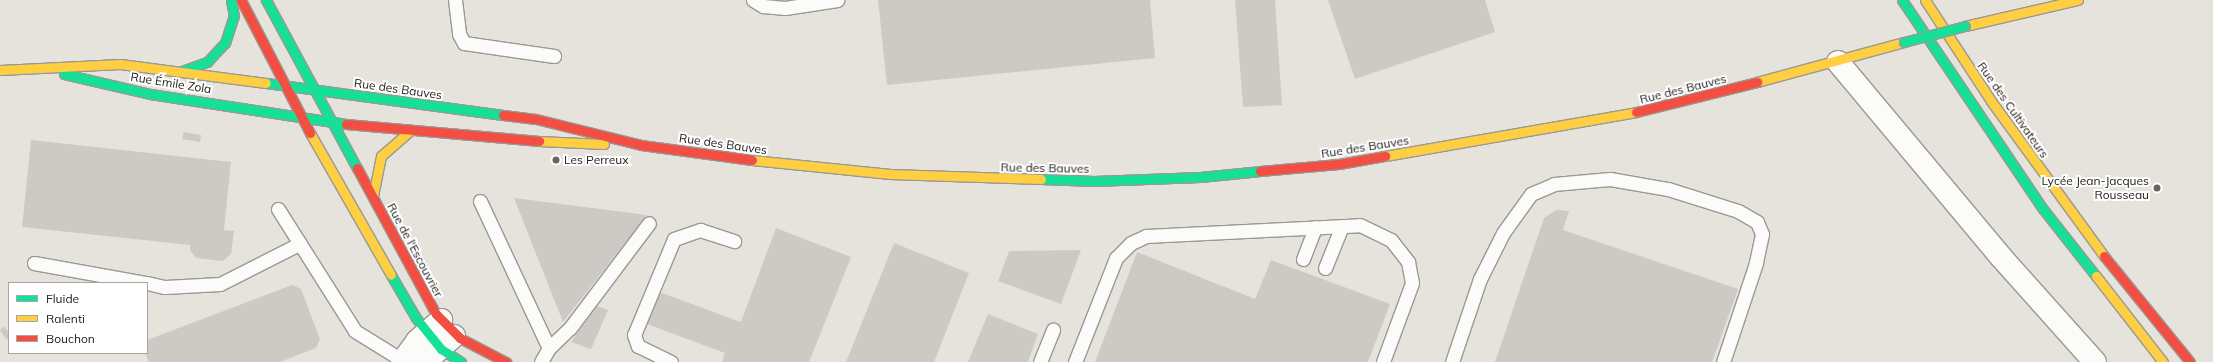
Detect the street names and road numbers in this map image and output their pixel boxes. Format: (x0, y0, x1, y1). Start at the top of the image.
street label: Rue des Cultivateurs (1974, 59, 2052, 161)
street label: Rue Émile Zola (130, 69, 212, 97)
street label: Rue des Bauves (1638, 71, 1728, 107)
street label: Rue des Bauves (353, 76, 443, 102)
street label: Rue des Bauves (678, 131, 768, 157)
street label: Rue des Bauves (1320, 133, 1410, 161)
street label: Rue des Bauves (1001, 160, 1089, 176)
street label: Rue de l'Escouvrier (384, 201, 446, 299)

